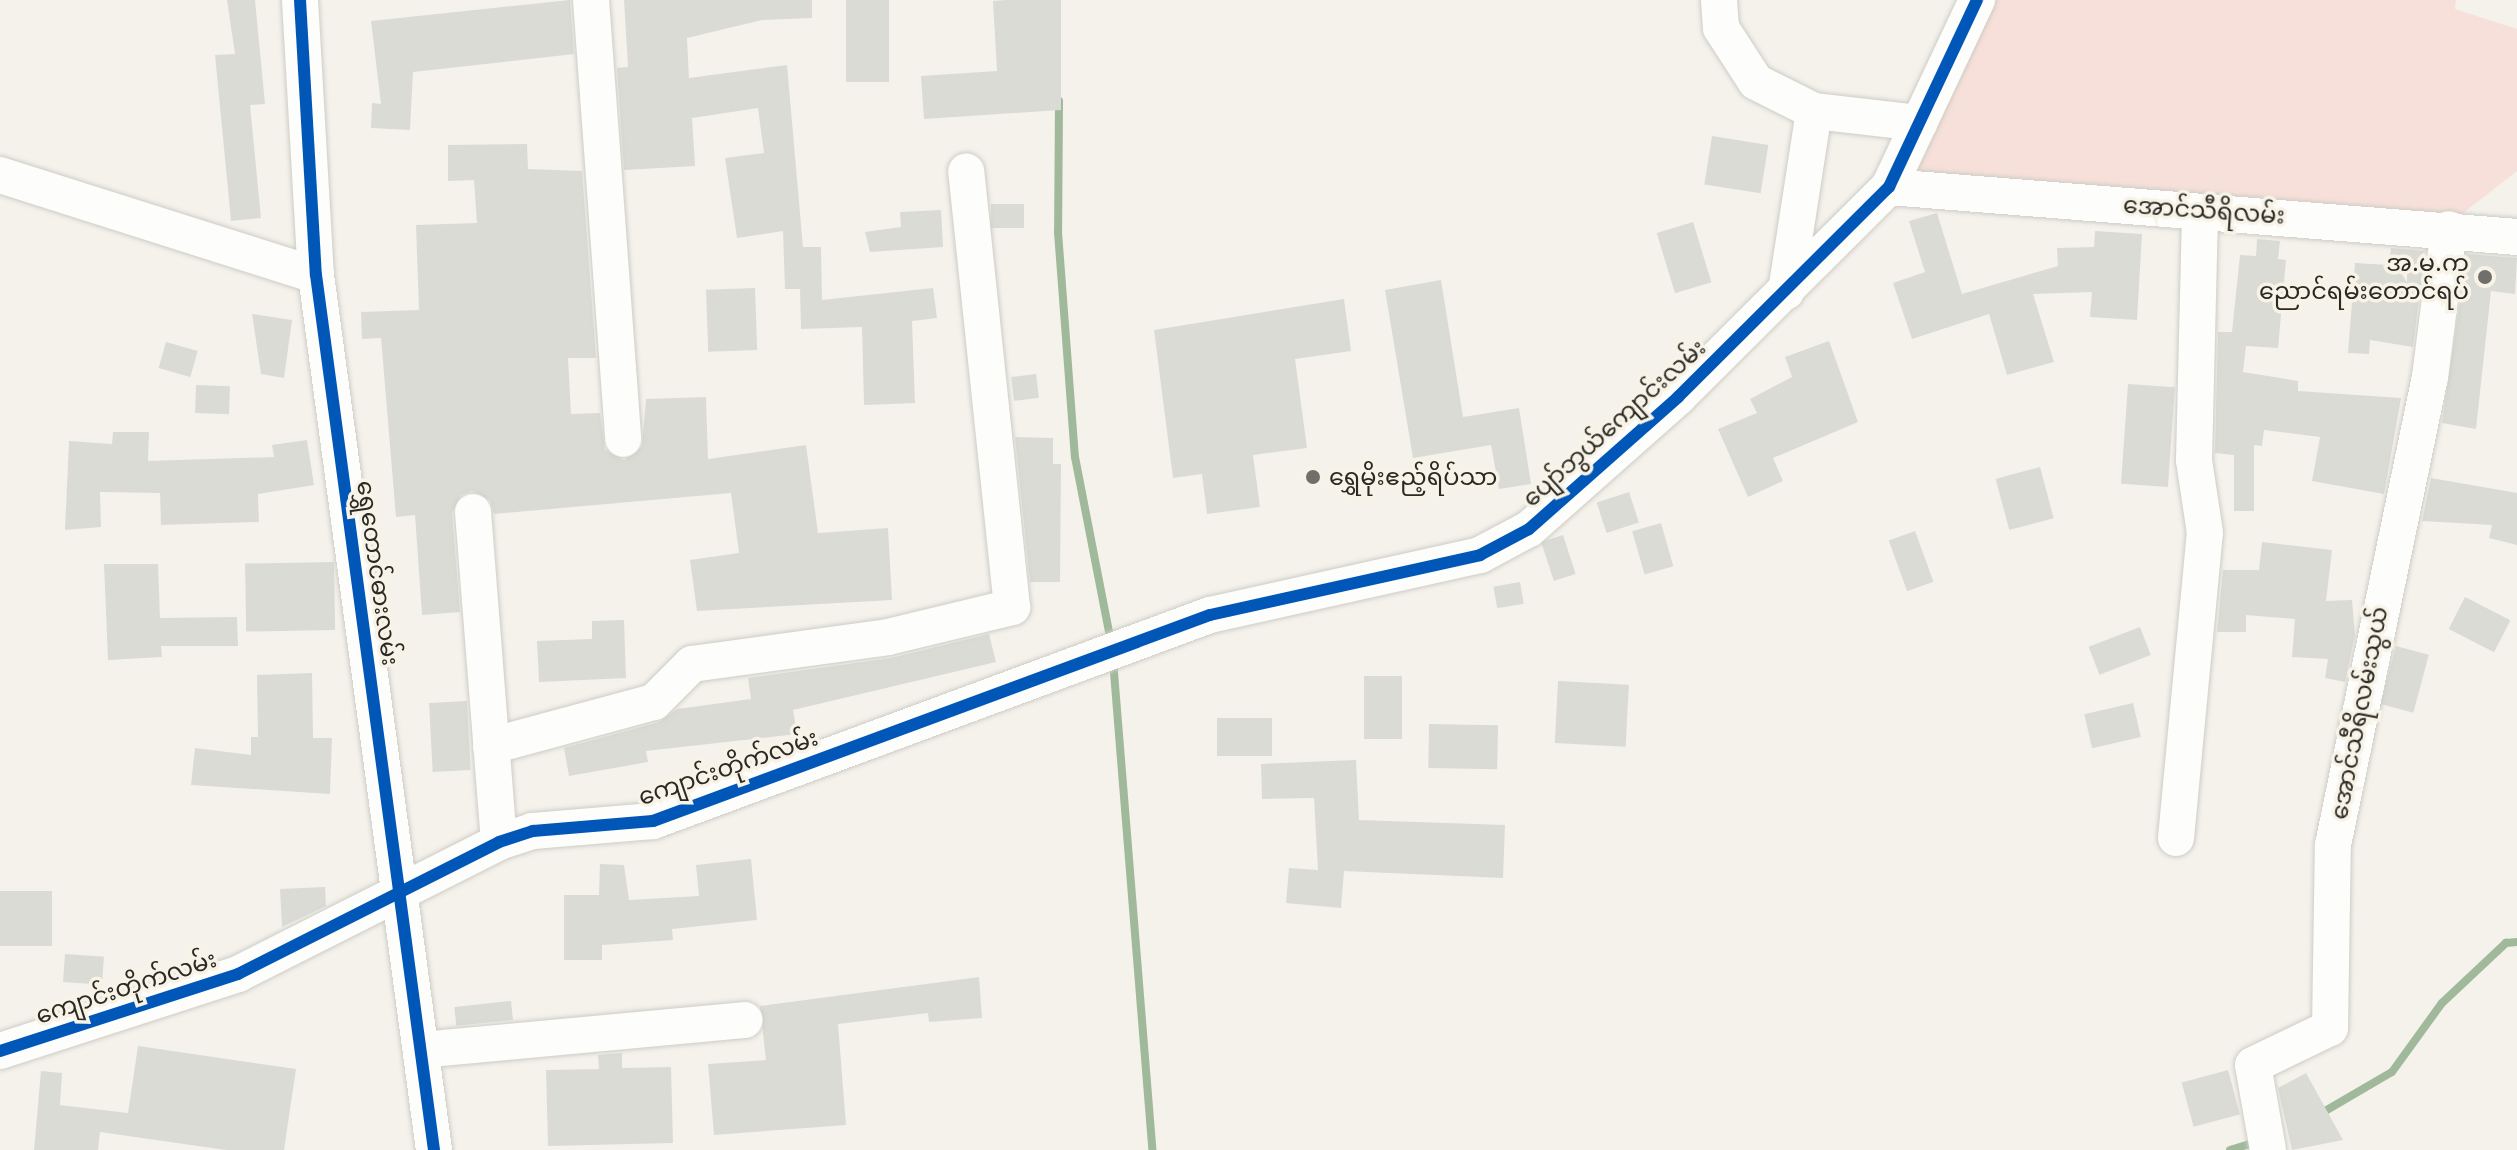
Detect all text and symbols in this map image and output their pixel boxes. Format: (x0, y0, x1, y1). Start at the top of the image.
street label: အောင်သီရိလမ်း (2122, 190, 2286, 230)
place label: အ.မ.က ညောင်ရမ်းတောင်ရပ် (2259, 249, 2469, 305)
marker: အ.မ.က ညောင်ရမ်းတောင်ရပ် (2476, 268, 2494, 286)
street label: ပျော်ဘွယ်ကျောင်းလမ်း (1516, 333, 1712, 513)
place label: ရွှေမိုးဧည့်ရိပ်သာ (1329, 463, 1497, 491)
marker: ရွှေမိုးဧည့်ရိပ်သာ (1304, 468, 1322, 486)
street label: ရွှေတောင်ဓားလမ်း (351, 479, 405, 667)
street label: အောင်သီရိလမ်းသွယ် (2324, 604, 2394, 822)
street label: ကျောင်းတိုက်လမ်း (634, 723, 822, 811)
street label: ကျောင်းတိုက်လမ်း (32, 944, 220, 1030)

